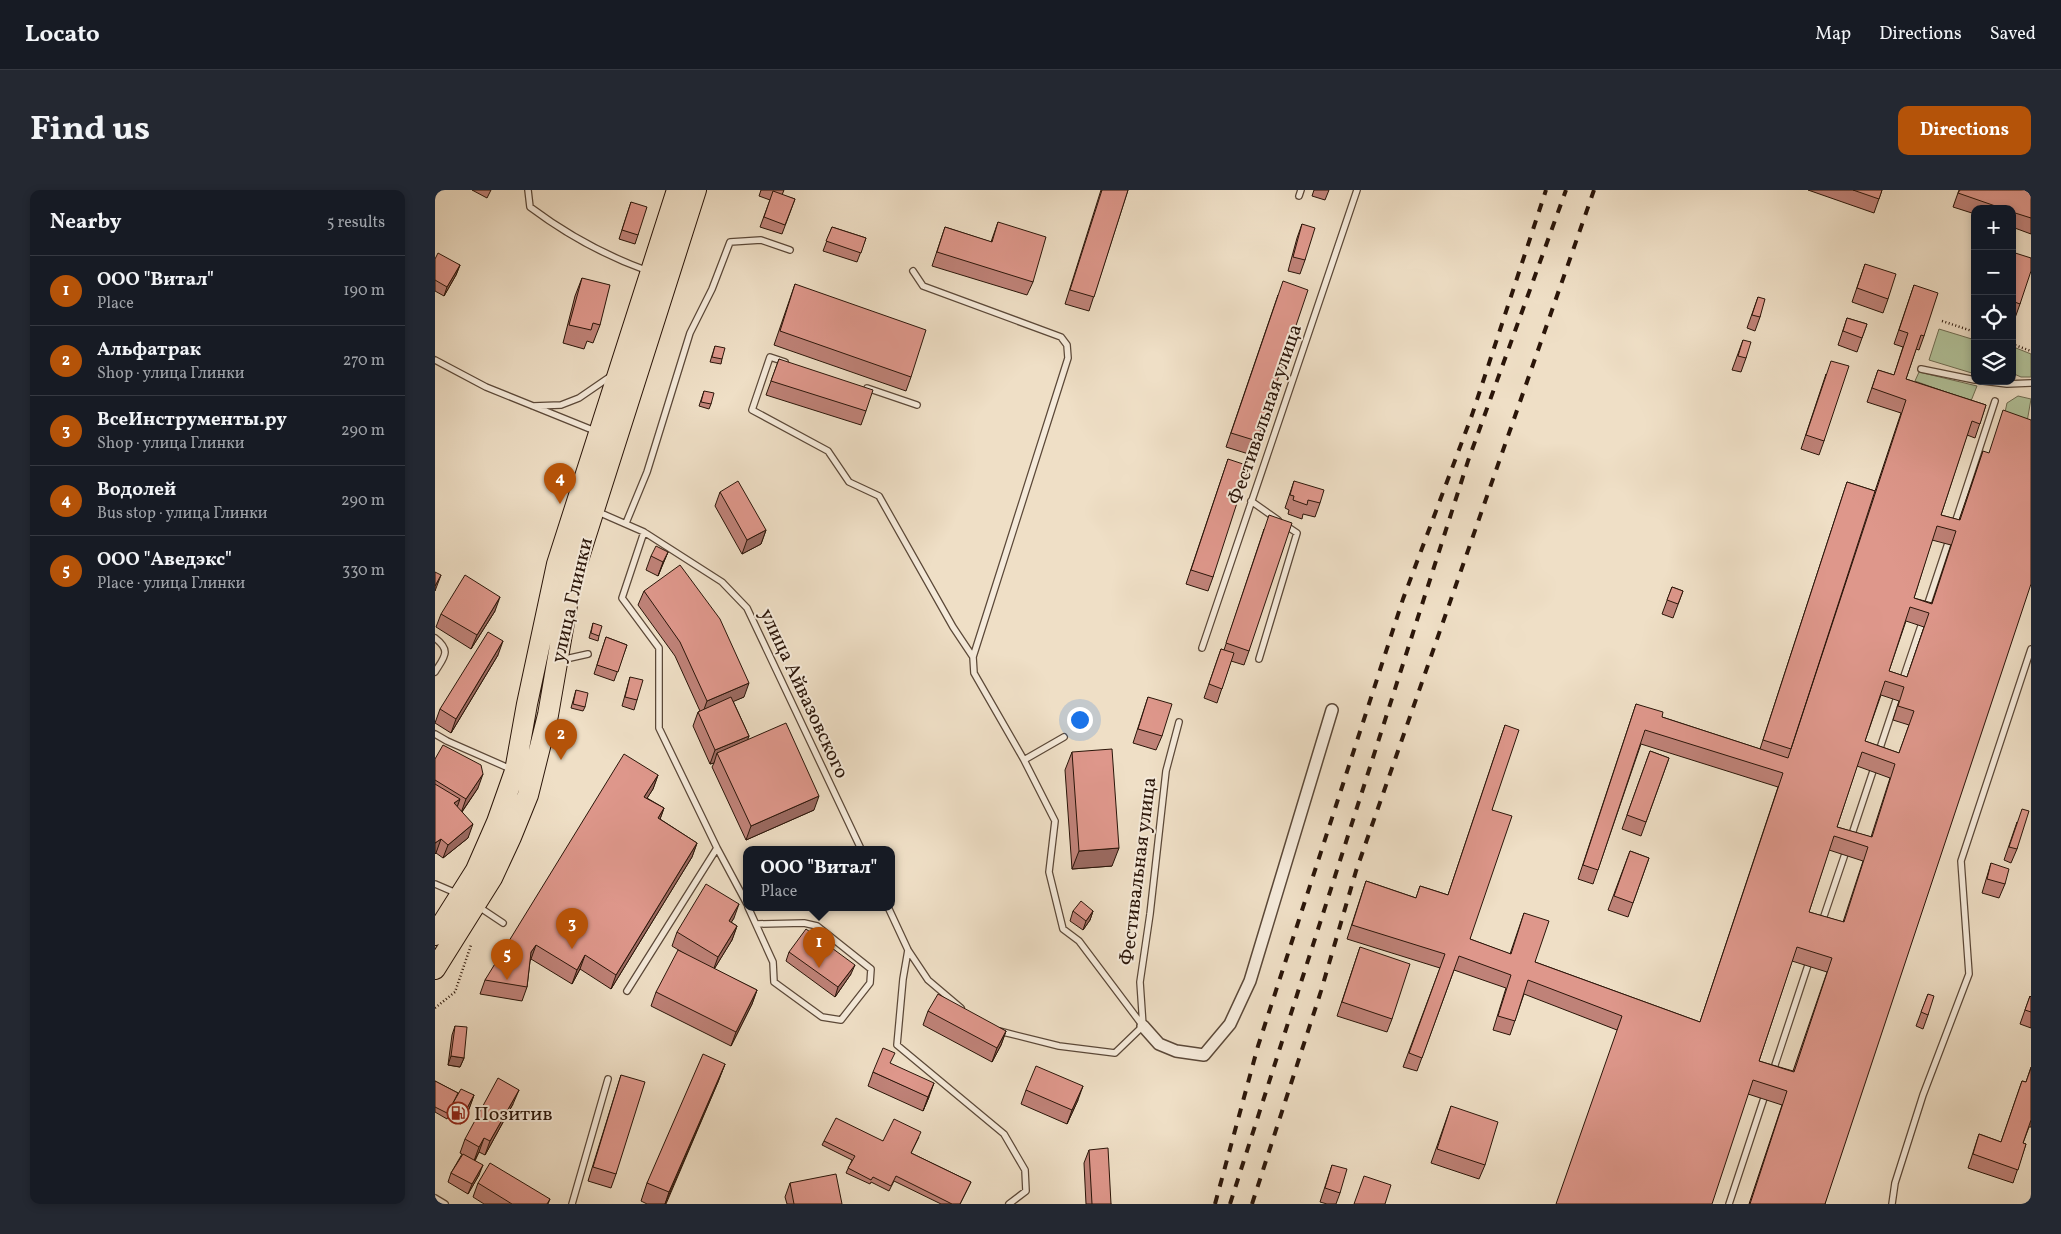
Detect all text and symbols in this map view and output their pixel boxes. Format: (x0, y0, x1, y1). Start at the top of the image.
text: Locato (25, 18, 100, 52)
text: Map (1815, 22, 1851, 47)
text: Directions (1879, 22, 1962, 47)
text: Saved (1990, 22, 2036, 47)
text: Find us (30, 106, 150, 154)
button: Directions (1898, 106, 2031, 155)
map controls (1971, 205, 2016, 385)
button: + (1971, 205, 2016, 250)
text: Nearby (50, 208, 121, 237)
text: 5 results (327, 212, 385, 234)
button: − (1971, 250, 2016, 295)
text: ООО "Витал" (97, 267, 214, 293)
text: 1 (63, 280, 69, 302)
text: 190 m (343, 280, 385, 302)
text: Place (97, 293, 134, 315)
button: locate (1971, 295, 2016, 340)
street label: Фестивальная улица (1222, 321, 1310, 509)
text: Альфатрак (97, 337, 201, 363)
button: layers (1971, 340, 2016, 385)
text: 2 (62, 350, 70, 372)
text: 270 m (343, 350, 385, 372)
text: Shop · улица Глинки (97, 363, 245, 385)
text: ВсеИнструменты.ру (97, 407, 287, 433)
text: 3 (62, 420, 70, 442)
text: 290 m (341, 420, 385, 442)
text: Shop · улица Глинки (97, 433, 245, 455)
pin: 4 (544, 463, 576, 504)
text: Водолей (97, 477, 176, 503)
text: 4 (61, 490, 71, 512)
text: 290 m (341, 490, 385, 512)
text: Bus stop · улица Глинки (97, 503, 268, 525)
street label: улица Глинки (545, 535, 601, 666)
text: ООО "Аведэкс" (97, 547, 232, 573)
text: 5 (62, 560, 70, 582)
text: 330 m (342, 560, 385, 582)
text: Place · улица Глинки (97, 573, 245, 595)
street label: улица Айвазовского (751, 604, 855, 783)
your location (1067, 707, 1093, 733)
pin: 2 (545, 719, 577, 760)
street label: Фестивальная улица (1114, 776, 1164, 967)
popup (743, 846, 895, 911)
text: ООО "Витал" (761, 855, 877, 881)
text: Place (761, 881, 797, 903)
pin: 3 (556, 908, 588, 949)
pin: 1 (803, 927, 835, 968)
pin: 5 (491, 939, 523, 980)
fuel station icon: Позитив (446, 1101, 470, 1125)
place label: Позитив (474, 1101, 553, 1129)

